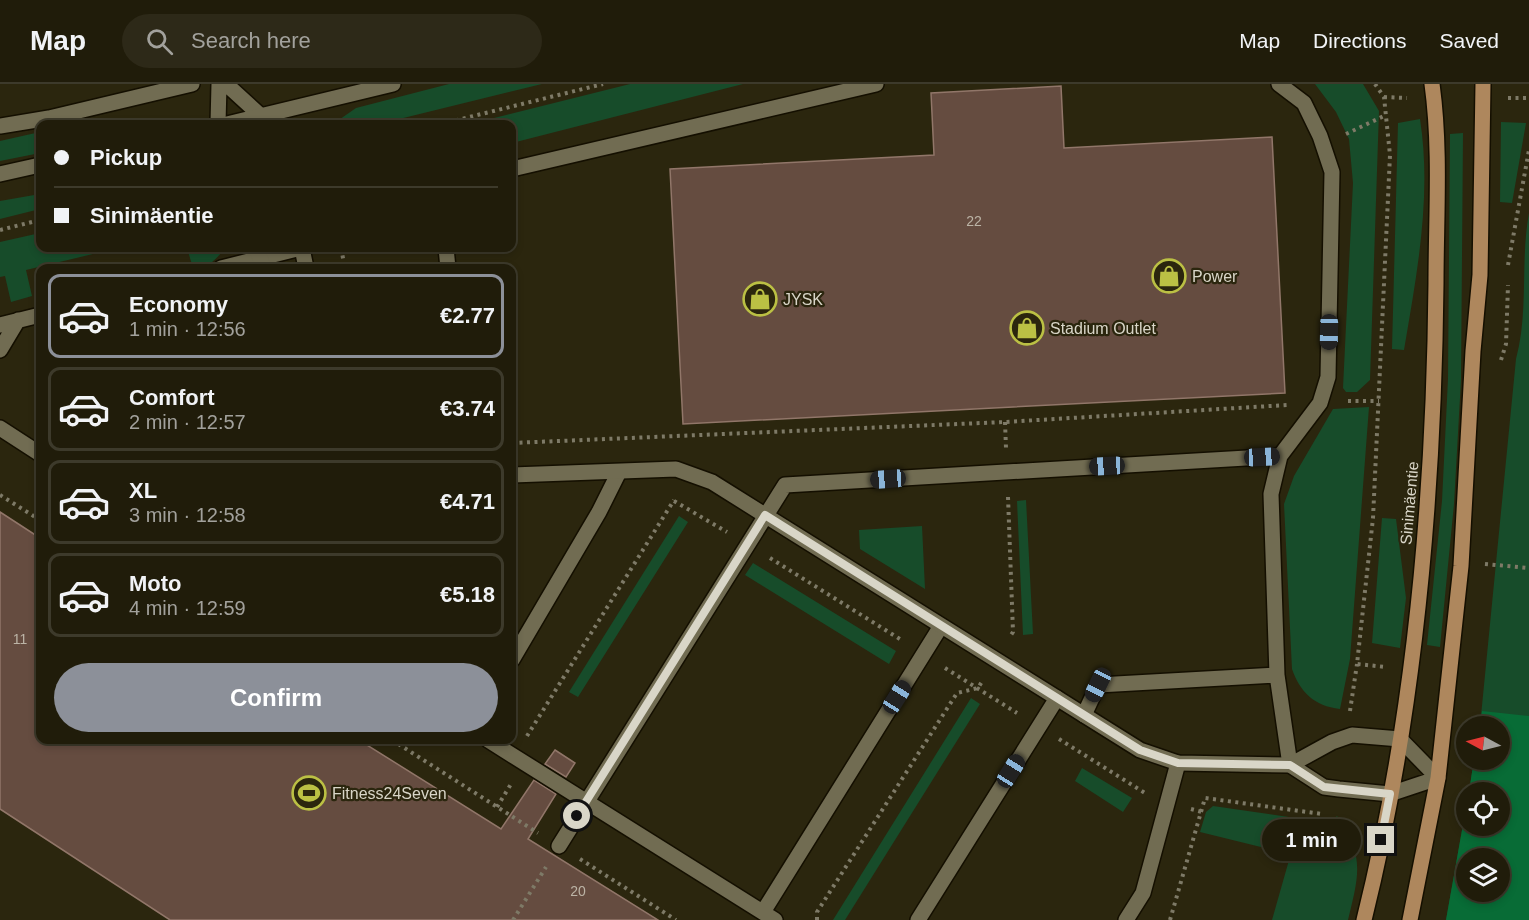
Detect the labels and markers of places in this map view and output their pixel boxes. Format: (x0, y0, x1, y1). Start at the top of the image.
shop icon: Power (1151, 258, 1187, 294)
place label: Power (1192, 268, 1238, 285)
shop icon: JYSK (742, 281, 778, 317)
place label: JYSK (783, 291, 823, 308)
shop icon: Stadium Outlet (1009, 310, 1045, 346)
place label: Stadium Outlet (1050, 320, 1156, 337)
sports icon: Fitness24Seven (291, 775, 327, 811)
place label: Fitness24Seven (332, 785, 447, 802)

